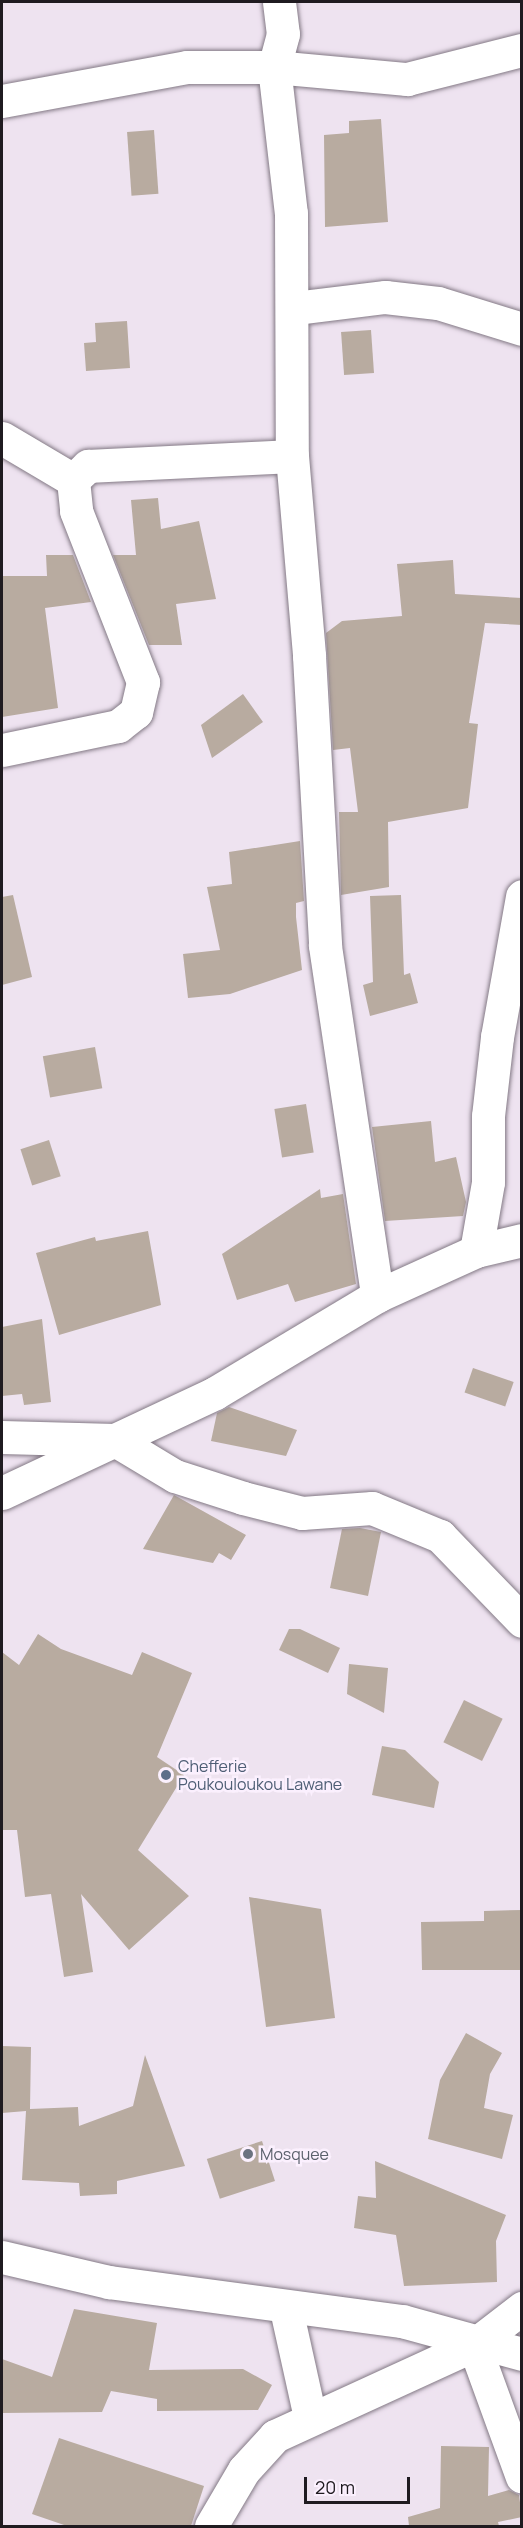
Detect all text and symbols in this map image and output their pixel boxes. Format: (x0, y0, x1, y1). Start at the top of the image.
place label: Chefferie Poukouloukou Lawane (178, 1756, 342, 1794)
marker: Chefferie Poukouloukou Lawane (159, 1768, 173, 1782)
place label: Mosquee (260, 2144, 329, 2164)
marker: Mosquee (241, 2147, 255, 2161)
scale bar (307, 2465, 414, 2503)
text: 20 m (315, 2475, 355, 2499)

